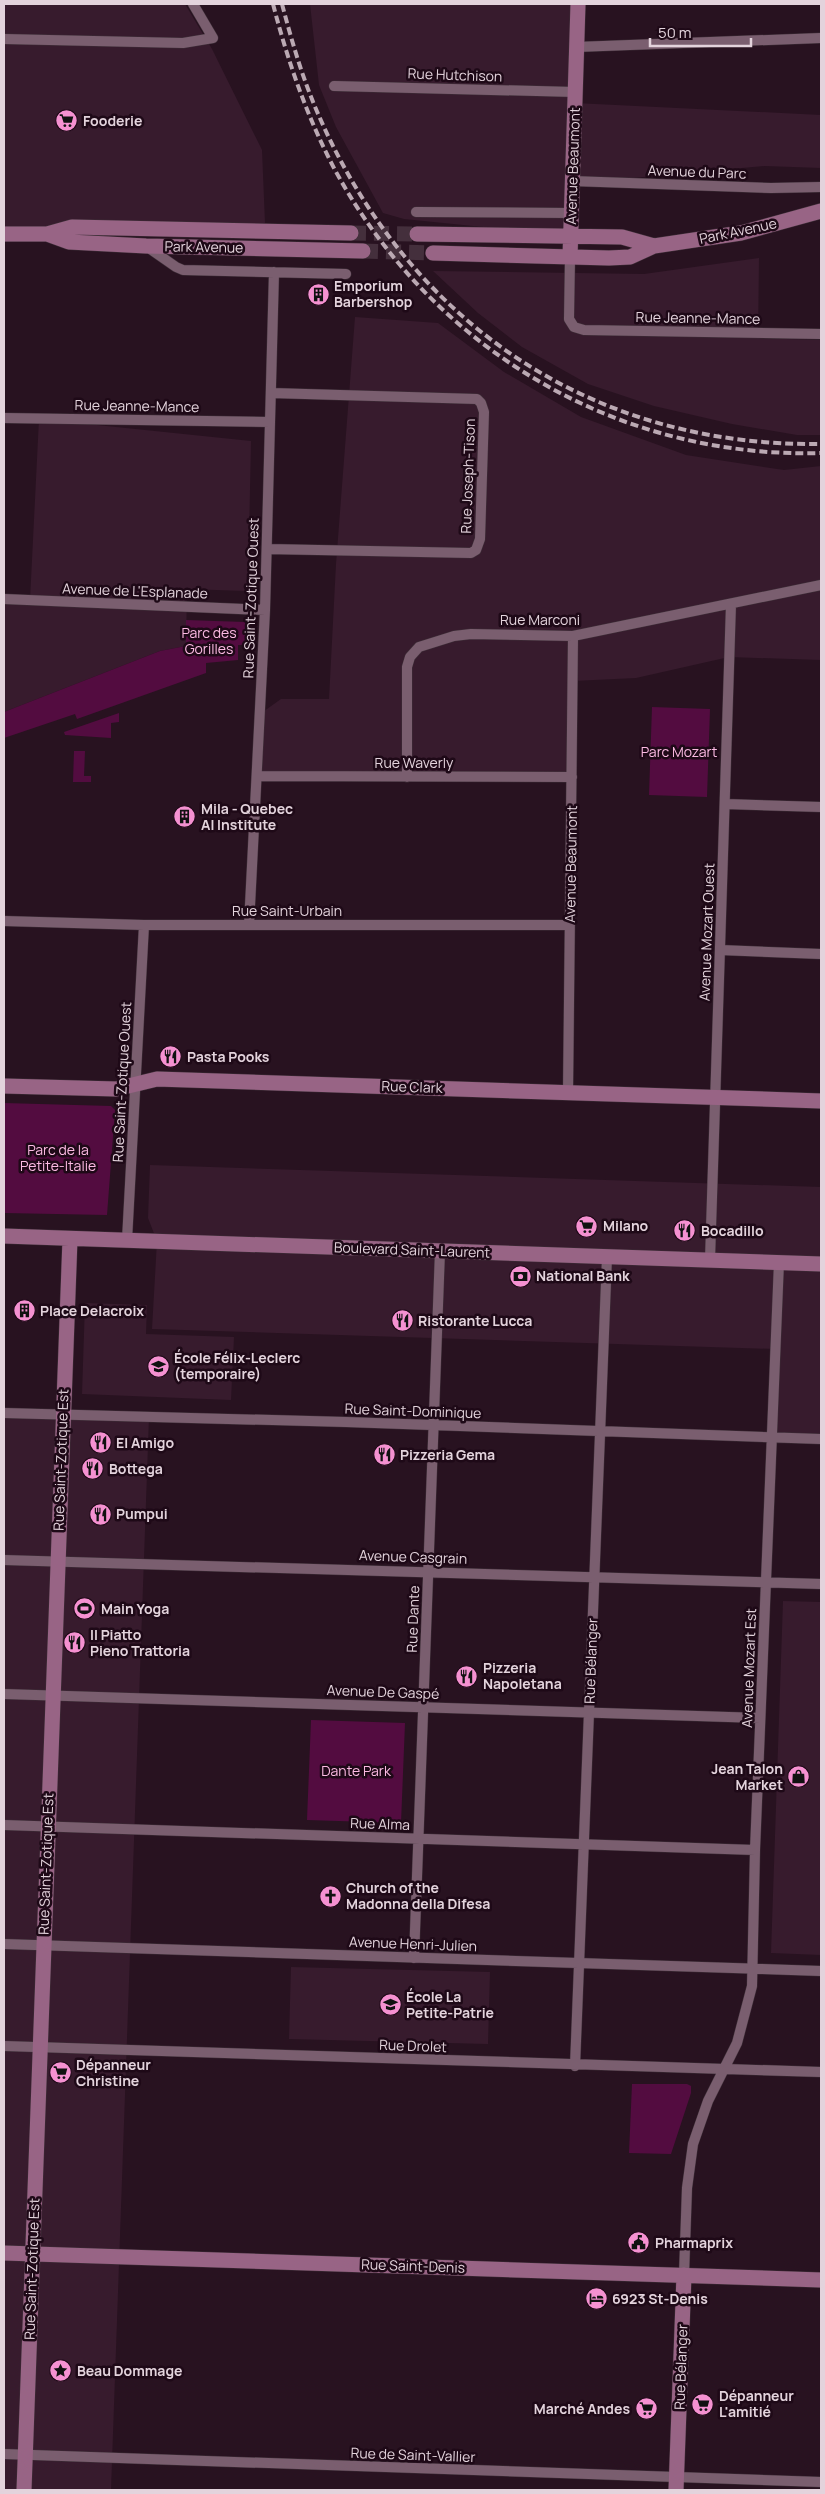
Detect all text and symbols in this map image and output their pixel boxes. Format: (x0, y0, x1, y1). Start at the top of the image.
scale bar (650, 15, 751, 47)
text: 50 m (658, 22, 692, 43)
street label: Rue Hutchison (407, 63, 503, 86)
street label: Avenue Beaumont (561, 107, 584, 225)
supermarket icon: Fooderie (55, 109, 79, 133)
place label: Fooderie (83, 111, 142, 130)
street label: Avenue du Parc (647, 160, 747, 183)
street label: Park Avenue (697, 213, 778, 248)
street label: Park Avenue (165, 236, 243, 257)
place label: Emporium Barbershop (334, 276, 413, 311)
building icon: Emporium Barbershop (306, 282, 330, 306)
street label: Rue Jeanne-Mance (636, 307, 760, 328)
street label: Rue Jeanne-Mance (75, 395, 199, 416)
street label: Rue Joseph-Tison (456, 418, 479, 534)
street label: Rue Saint-Zotique Ouest (238, 517, 263, 679)
street label: Avenue de L'Esplanade (62, 578, 208, 603)
street label: Rue Marconi (500, 610, 580, 629)
park label: Parc des Gorilles (181, 623, 237, 658)
park label: Parc Mozart (641, 742, 718, 761)
street label: Rue Waverly (375, 753, 454, 772)
place label: Mila - Quebec AI Institute (201, 799, 293, 834)
building icon: Mila - Quebec AI Institute (173, 805, 197, 829)
street label: Avenue Beaumont (560, 805, 581, 923)
street label: Avenue Mozart Ouest (695, 862, 718, 1001)
street label: Rue Saint-Urbain (232, 901, 342, 920)
street label: Rue Saint-Zotique Ouest (108, 1001, 135, 1163)
restaurant icon: Pasta Pooks (159, 1045, 183, 1069)
place label: Pasta Pooks (187, 1047, 270, 1066)
street label: Rue Clark (381, 1076, 444, 1097)
park label: Parc de la Petite-Italie (20, 1140, 96, 1175)
supermarket icon: Milano (575, 1214, 599, 1238)
place label: Milano (603, 1216, 649, 1235)
restaurant icon: Bocadillo (673, 1219, 697, 1243)
place label: Bocadillo (701, 1221, 764, 1240)
street label: Boulevard Saint-Laurent (334, 1237, 491, 1262)
bank icon: National Bank (508, 1264, 532, 1288)
place label: National Bank (536, 1266, 630, 1285)
building icon: Place Delacroix (12, 1299, 36, 1323)
place label: Place Delacroix (40, 1301, 144, 1320)
restaurant icon: Ristorante Lucca (390, 1309, 414, 1333)
place label: Ristorante Lucca (418, 1311, 532, 1330)
place label: École Félix-Leclerc (temporaire) (174, 1348, 300, 1383)
school or university icon: École Félix-Leclerc (temporaire) (146, 1354, 170, 1378)
street label: Rue Saint-Zotique Est (49, 1388, 72, 1531)
street label: Rue Saint-Dominique (344, 1399, 482, 1422)
restaurant icon: El Amigo (88, 1431, 112, 1455)
place label: El Amigo (116, 1433, 174, 1452)
restaurant icon: Pizzeria Gema (372, 1443, 396, 1467)
place label: Pizzeria Gema (400, 1445, 495, 1464)
restaurant icon: Bottega (81, 1457, 105, 1481)
place label: Bottega (109, 1459, 163, 1478)
restaurant icon: Pumpui (88, 1502, 112, 1526)
place label: Pumpui (116, 1504, 168, 1523)
street label: Avenue Casgrain (359, 1545, 467, 1568)
street label: Rue Dante (402, 1585, 423, 1653)
sports icon: Main Yoga (73, 1597, 97, 1621)
place label: Main Yoga (101, 1599, 169, 1618)
street label: Avenue Mozart Est (737, 1607, 760, 1728)
street label: Rue Bélanger (580, 1618, 601, 1704)
place label: Il Piatto Pieno Trattoria (90, 1625, 190, 1660)
restaurant icon: Il Piatto Pieno Trattoria (62, 1631, 86, 1655)
place label: Pizzeria Napoletana (483, 1658, 562, 1693)
restaurant icon: Pizzeria Napoletana (455, 1664, 479, 1688)
street label: Avenue De Gaspé (326, 1680, 440, 1703)
place label: Jean Talon Market (711, 1759, 783, 1794)
park label: Dante Park (321, 1761, 392, 1780)
shop icon: Jean Talon Market (787, 1765, 811, 1789)
street label: Rue Saint-Zotique Est (34, 1792, 57, 1935)
street label: Rue Alma (350, 1813, 410, 1834)
place label: Church of the Madonna della Difesa (346, 1878, 490, 1913)
church icon: Church of the Madonna della Difesa (318, 1884, 342, 1908)
street label: Avenue Henri-Julien (349, 1932, 477, 1955)
place label: École La Petite-Patrie (406, 1987, 494, 2022)
school or university icon: École La Petite-Patrie (378, 1993, 402, 2017)
street label: Rue Drolet (379, 2035, 448, 2056)
place label: Dépanneur Christine (76, 2055, 151, 2090)
supermarket icon: Dépanneur Christine (48, 2061, 72, 2085)
street label: Rue Saint-Zotique Est (20, 2197, 43, 2340)
public building icon: Pharmaprix (627, 2231, 651, 2255)
place label: Pharmaprix (655, 2233, 733, 2252)
street label: Rue Saint-Denis (361, 2254, 465, 2277)
hotel icon: 6923 St-Denis (584, 2287, 608, 2311)
place label: 6923 St-Denis (612, 2289, 708, 2308)
street label: Rue Bélanger (670, 2324, 691, 2410)
place icon: Beau Dommage (49, 2359, 73, 2383)
place label: Beau Dommage (77, 2361, 183, 2380)
place label: Dépanneur L'amitié (719, 2386, 794, 2421)
supermarket icon: Dépanneur L'amitié (691, 2392, 715, 2416)
supermarket icon: Marché Andes (634, 2397, 658, 2421)
place label: Marché Andes (534, 2399, 630, 2418)
street label: Rue de Saint-Vallier (350, 2443, 476, 2466)

